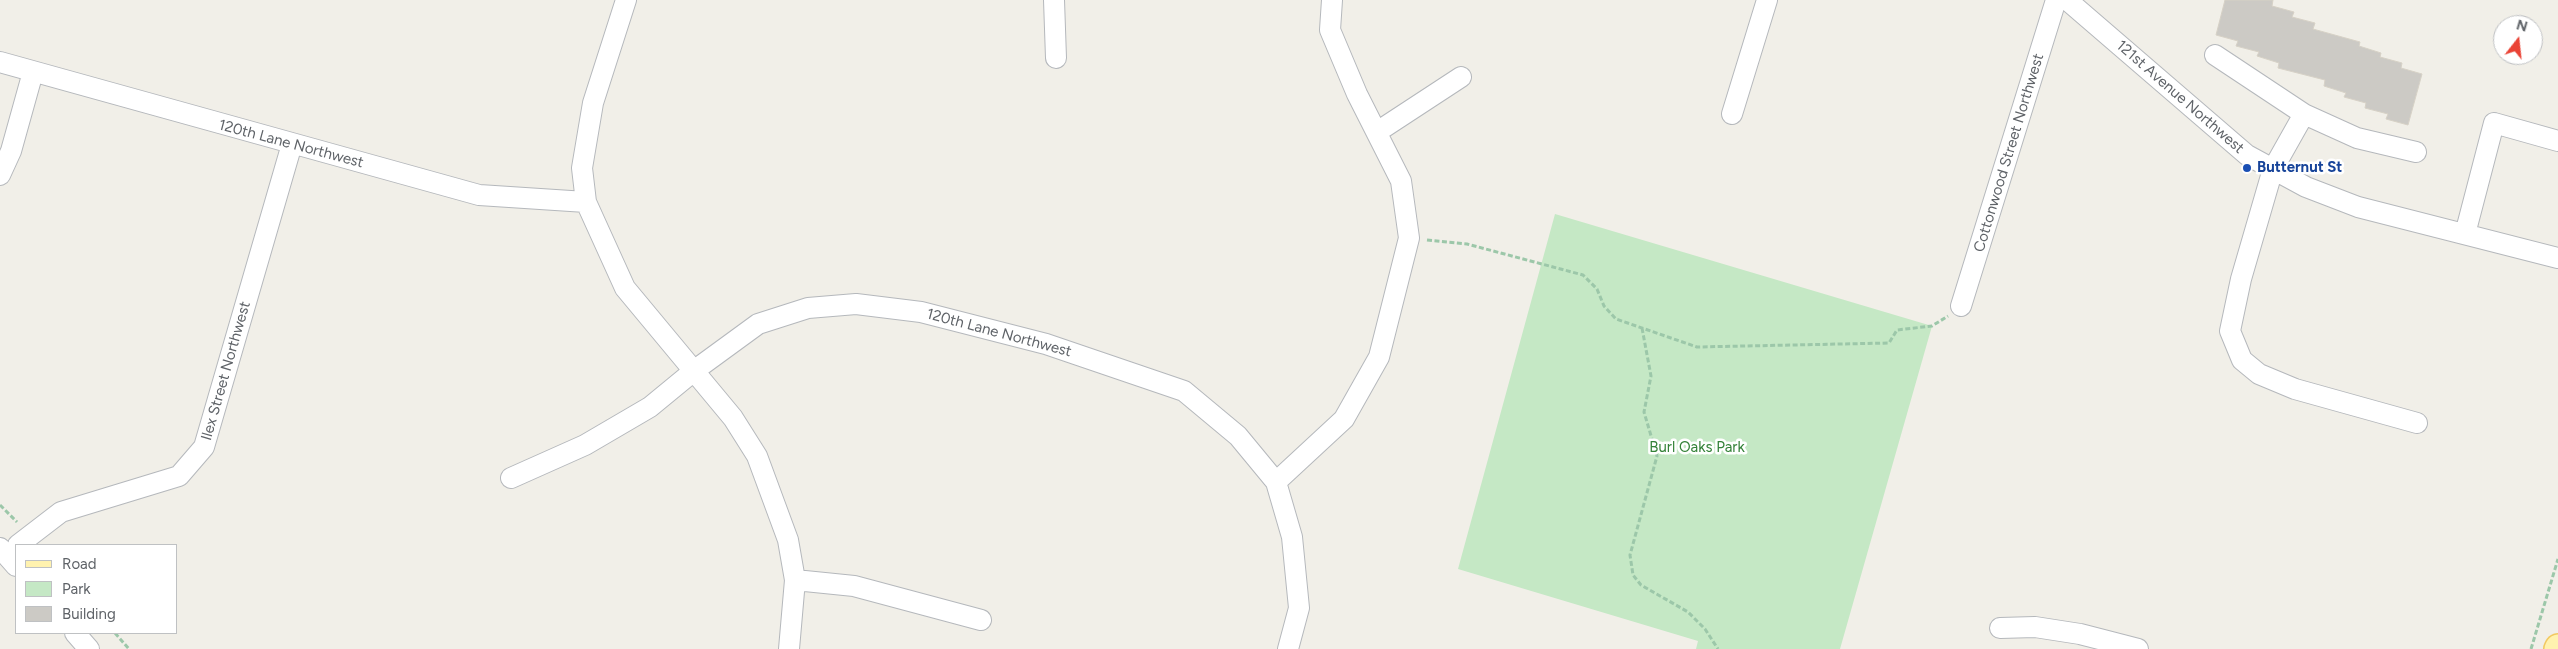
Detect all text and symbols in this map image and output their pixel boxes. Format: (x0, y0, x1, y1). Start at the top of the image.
north arrow (2493, 15, 2543, 65)
text: N (2514, 16, 2530, 36)
street label: 121st Avenue Northwest (2112, 37, 2248, 157)
street label: Cottonwood Street Northwest (1970, 52, 2048, 254)
street label: 120th Lane Northwest (217, 116, 365, 172)
place label: Butternut St (2257, 159, 2342, 177)
marker: Butternut St (2241, 162, 2253, 174)
street label: Ilex Street Northwest (198, 299, 254, 443)
street label: 120th Lane Northwest (925, 305, 1073, 361)
park label: Burl Oaks Park (1649, 439, 1745, 457)
legend (15, 544, 178, 634)
text: Road (62, 555, 97, 573)
text: Park (62, 580, 91, 598)
text: Building (62, 605, 116, 623)

